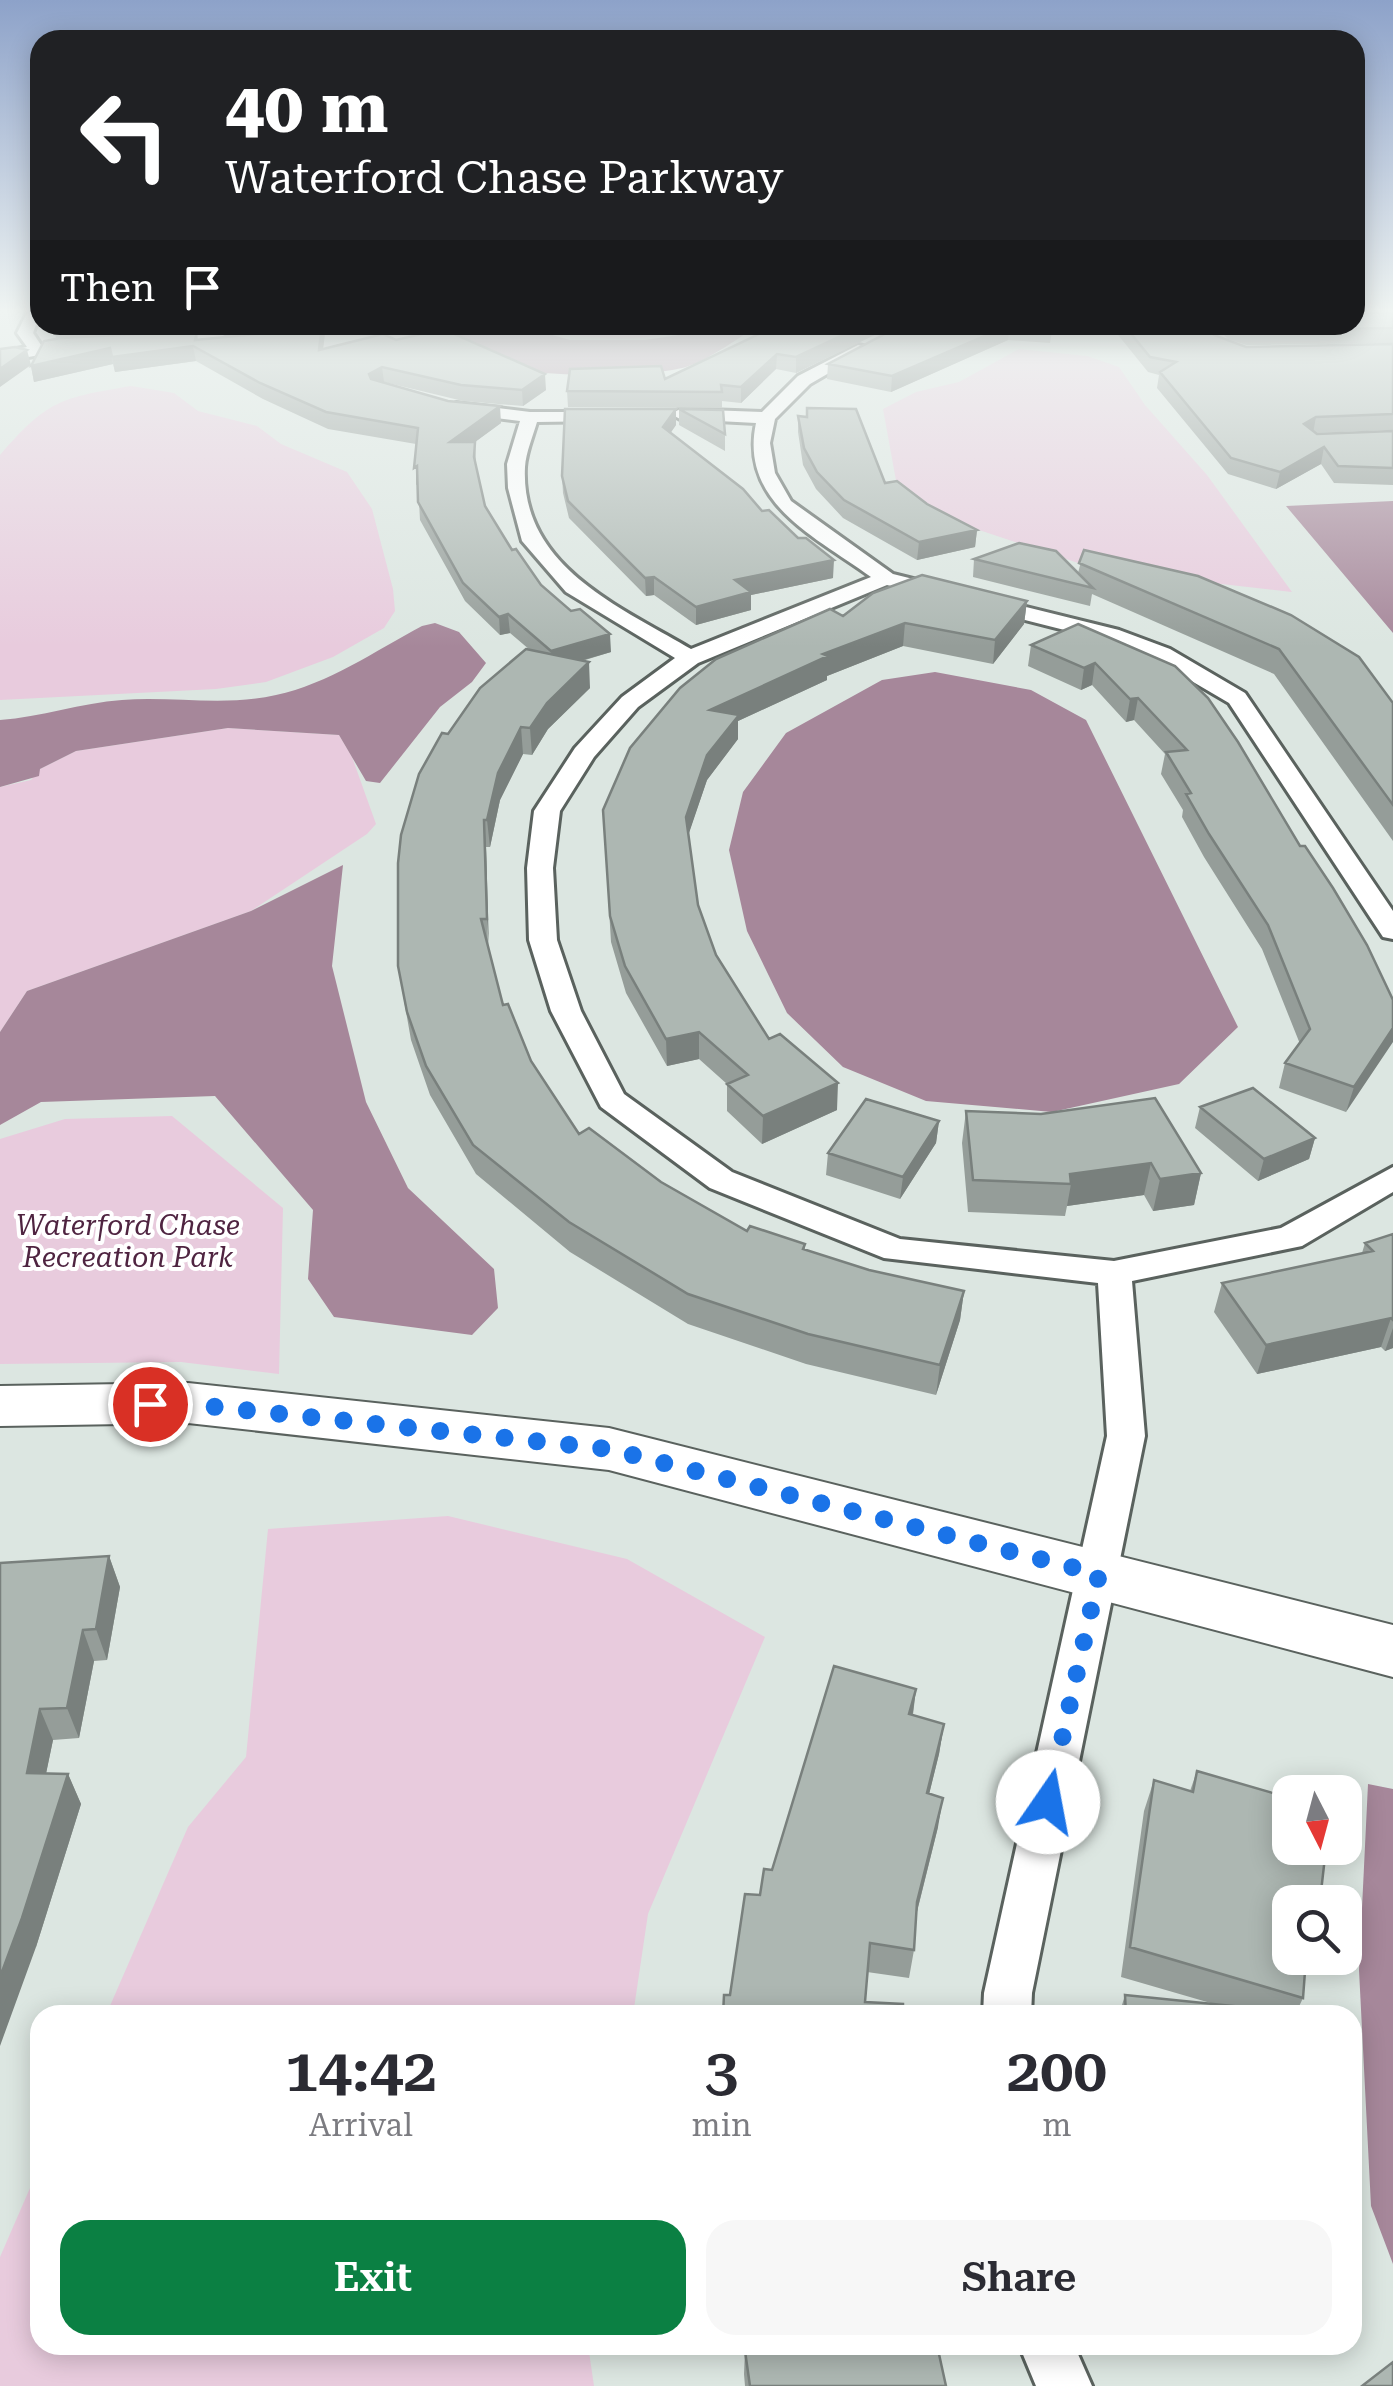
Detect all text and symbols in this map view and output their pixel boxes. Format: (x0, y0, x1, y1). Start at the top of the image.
text: 40 m (225, 67, 389, 149)
icon: left (60, 70, 190, 200)
text: Waterford Chase Parkway (225, 151, 784, 204)
icon: arrive (175, 260, 230, 315)
text: Then (60, 266, 155, 310)
park label: Waterford Chase Recreation Park (16, 1209, 240, 1274)
pin (108, 1362, 193, 1447)
icon: arrive (123, 1377, 178, 1432)
position arrow (996, 1750, 1100, 1854)
north arrow (1272, 1775, 1362, 1865)
map controls (1272, 1775, 1362, 1975)
button: search (1272, 1885, 1362, 1975)
text: 14:42 (285, 2035, 437, 2106)
text: 3 (705, 2035, 738, 2106)
text: 200 (1006, 2035, 1107, 2106)
text: Arrival (309, 2106, 413, 2144)
text: min (692, 2106, 752, 2144)
text: m (1042, 2106, 1071, 2144)
button: Exit (60, 2220, 686, 2335)
button: Share (706, 2220, 1332, 2335)

